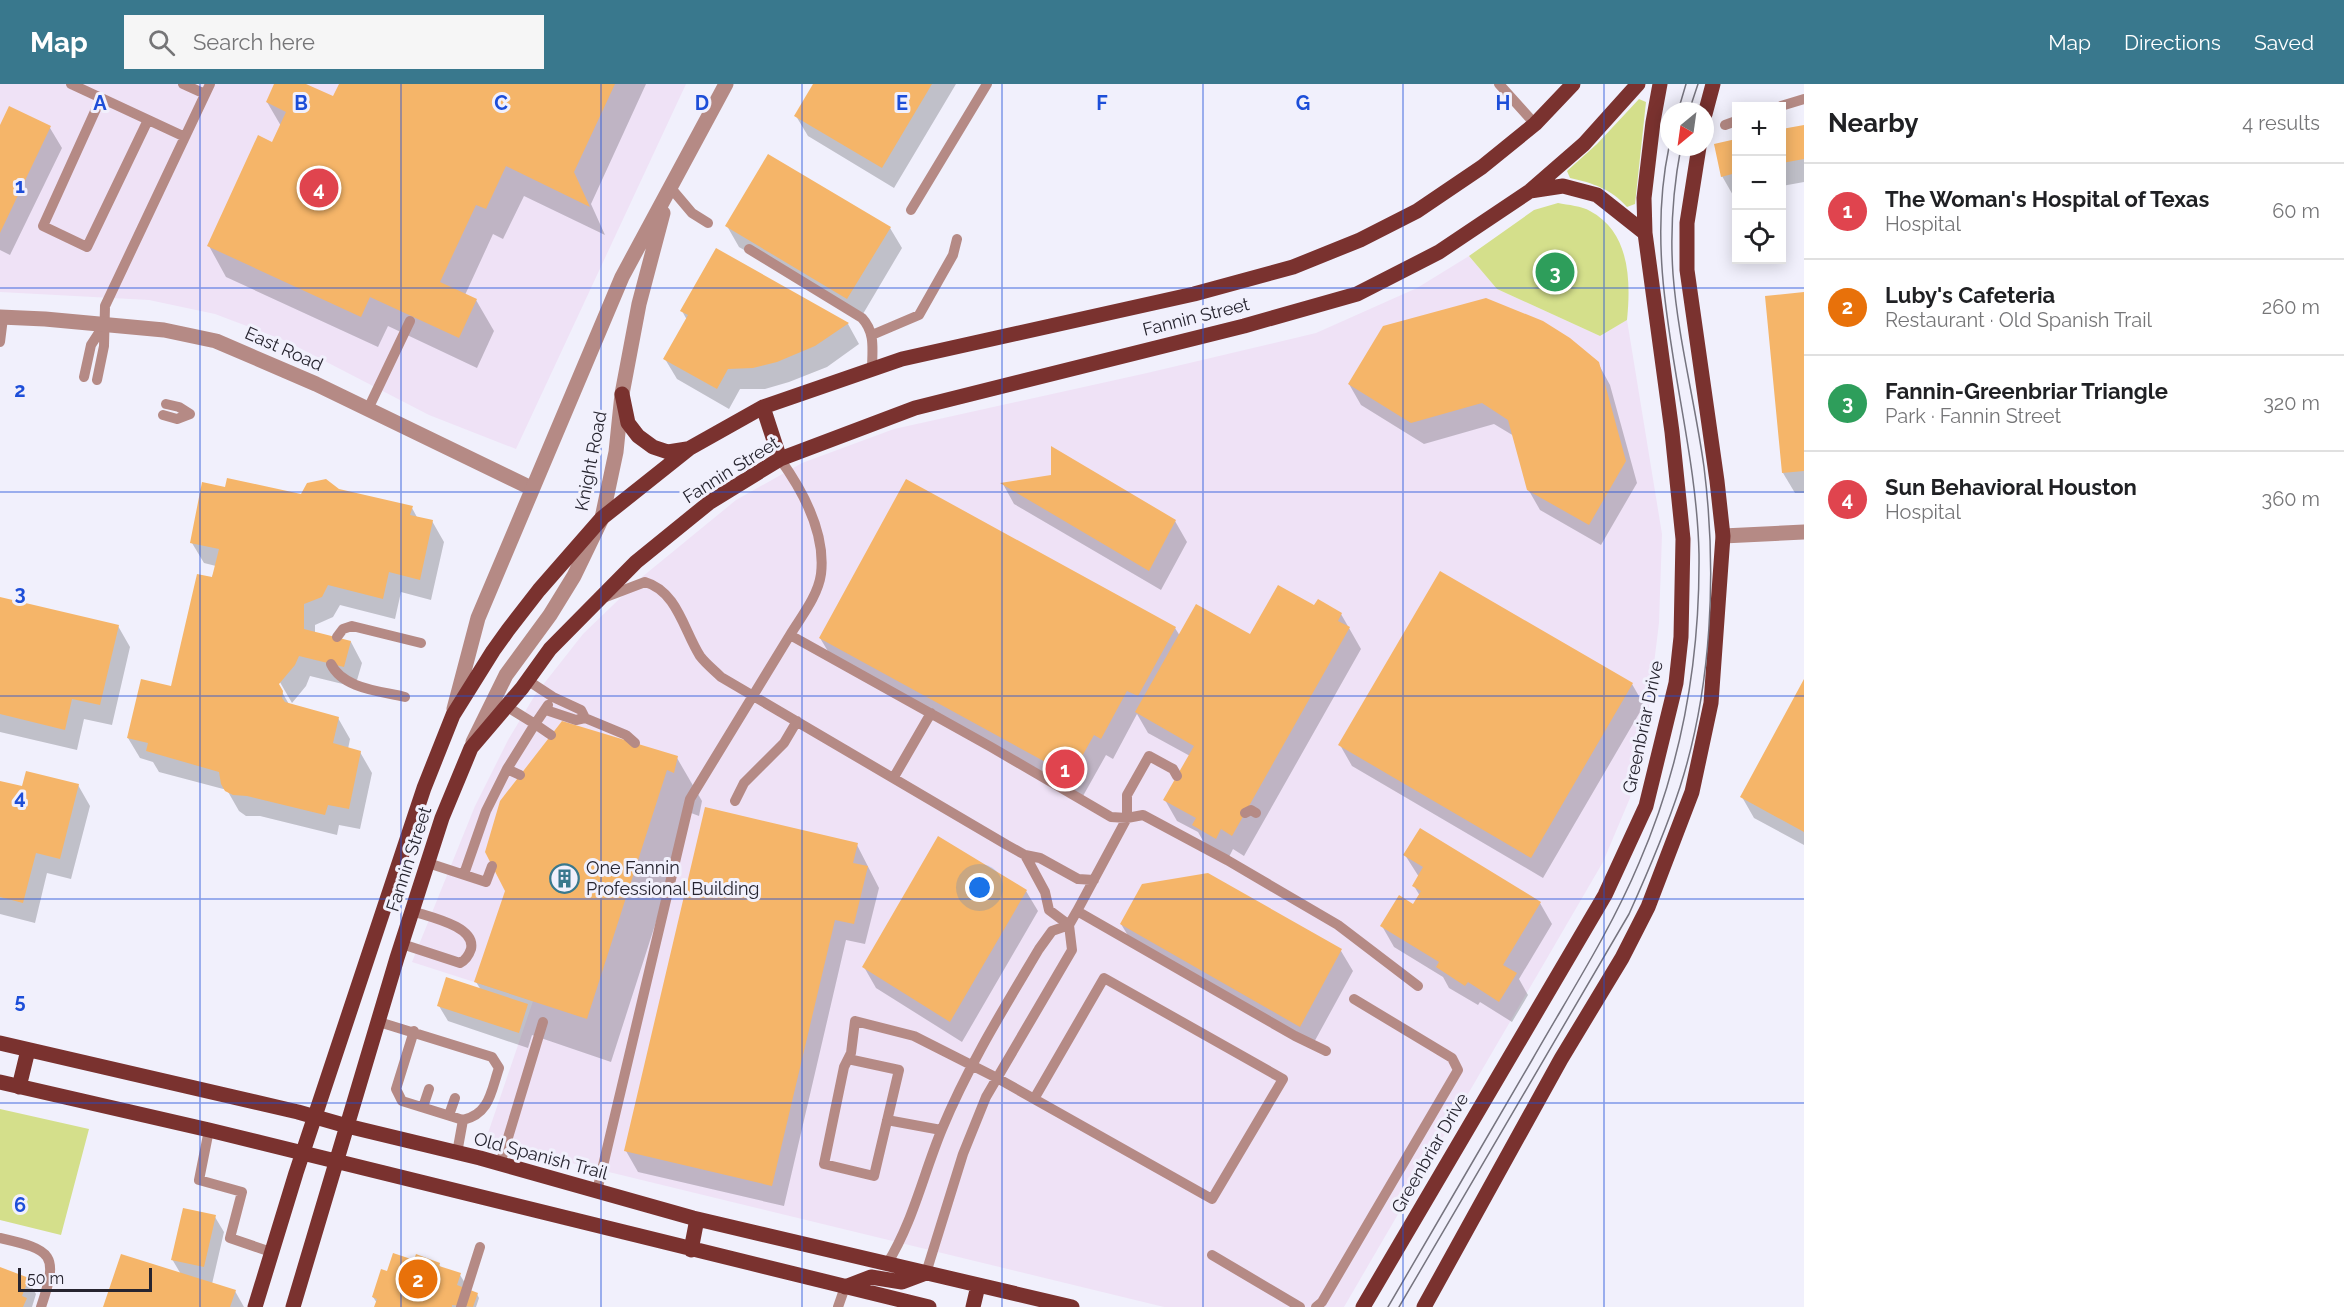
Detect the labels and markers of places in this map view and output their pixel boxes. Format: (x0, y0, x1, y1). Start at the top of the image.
pin: 4 (300, 166, 338, 210)
pin: 3 (1536, 250, 1574, 294)
pin: 1 (1046, 746, 1084, 792)
place label: One Fannin Professional Building (586, 857, 760, 899)
building icon: One Fannin Professional Building (549, 862, 581, 894)
pin: 2 (398, 1256, 438, 1302)

